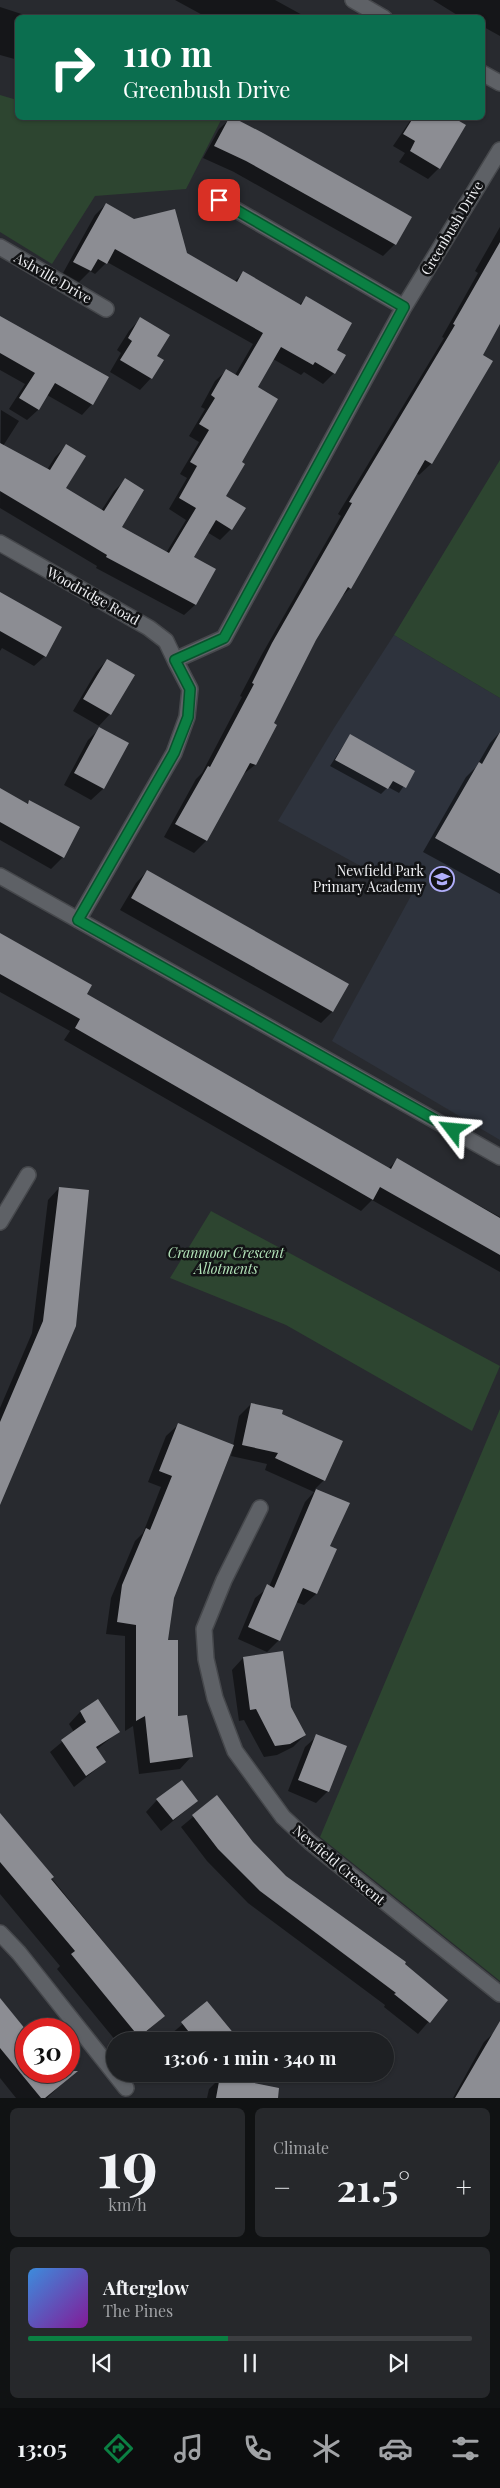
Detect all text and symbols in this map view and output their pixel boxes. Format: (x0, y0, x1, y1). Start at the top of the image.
text: 110 m (123, 29, 212, 76)
icon: right (40, 35, 105, 100)
text: Greenbush Drive (123, 74, 290, 104)
street label: Greenbush Drive (416, 177, 487, 278)
pin (198, 179, 240, 221)
icon: arrive (205, 186, 233, 214)
street label: Ashville Drive (10, 247, 96, 308)
street label: Woodridge Road (43, 562, 143, 629)
place label: Newfield Park Primary Academy (313, 861, 424, 896)
school or university icon: Newfield Park Primary Academy (429, 866, 455, 892)
position arrow (426, 1103, 478, 1155)
park label: Cranmoor Crescent Allotments (168, 1243, 285, 1278)
street label: Newfield Crescent (289, 1820, 390, 1909)
speed limit sign: 30 (15, 2018, 80, 2083)
text: 13:06 · 1 min · 340 m (164, 2044, 336, 2070)
text: 19 (97, 2118, 158, 2204)
text: Climate (273, 2137, 329, 2158)
text: 21.5° (337, 2161, 410, 2212)
text: − (273, 2168, 291, 2205)
text: + (456, 2168, 472, 2205)
text: km/h (108, 2194, 147, 2215)
text: Afterglow (103, 2274, 189, 2300)
text: The Pines (103, 2300, 173, 2321)
icon: previous (88, 2349, 116, 2377)
icon: pause (236, 2349, 264, 2377)
icon: next (384, 2349, 412, 2377)
icon: directions (101, 2431, 136, 2466)
icon: music (171, 2431, 206, 2466)
icon: phone (240, 2431, 275, 2466)
icon: climate (309, 2431, 344, 2466)
icon: car (378, 2431, 413, 2466)
icon: filters (448, 2431, 483, 2466)
text: 13:05 (17, 2433, 67, 2463)

